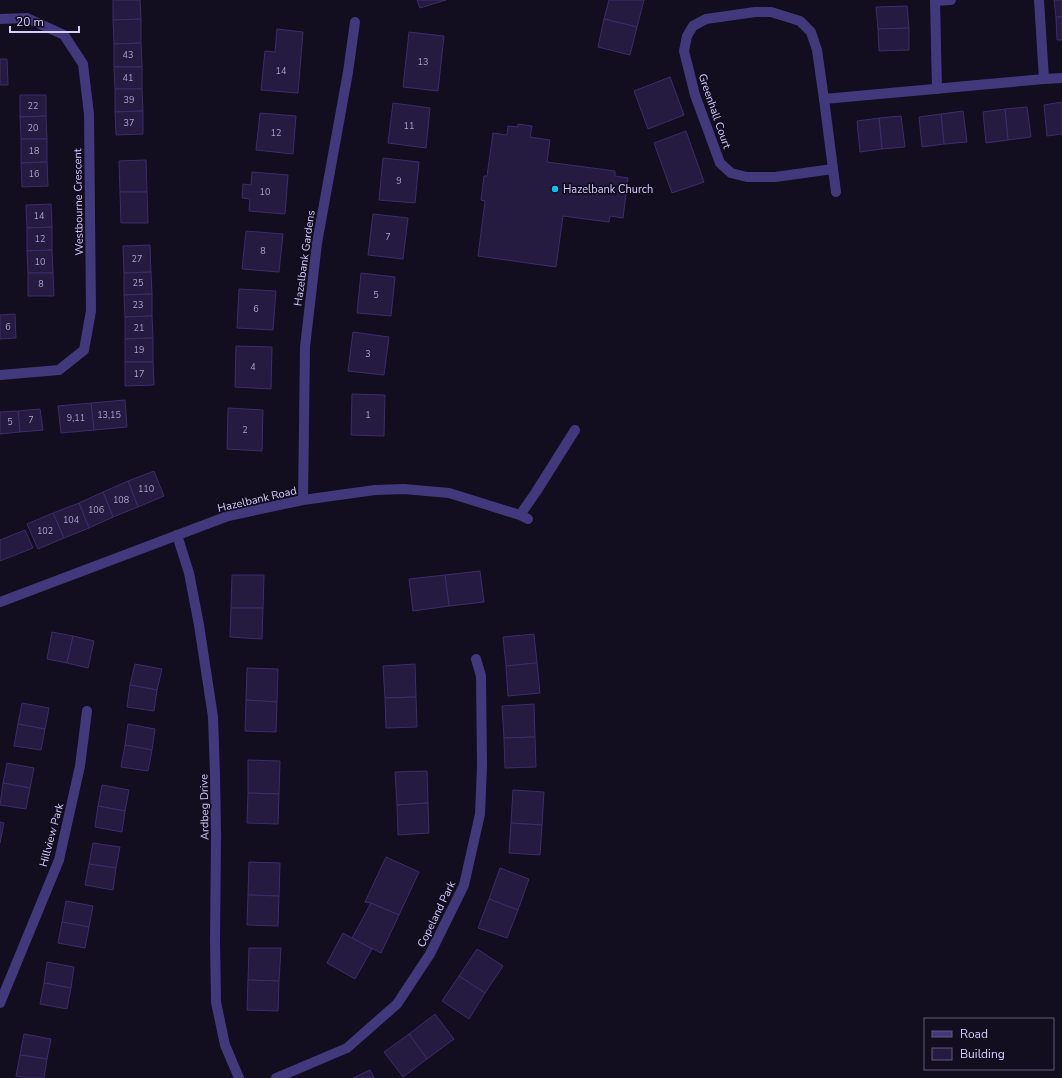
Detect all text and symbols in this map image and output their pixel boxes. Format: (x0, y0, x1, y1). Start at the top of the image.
scale bar (10, 8, 79, 34)
text: 20 m (16, 14, 44, 30)
house number: 43 (123, 49, 133, 61)
house number: 13 (418, 56, 428, 68)
house number: 14 (276, 65, 287, 77)
house number: 41 (123, 72, 133, 84)
street label: Greenhall Court (695, 72, 734, 151)
house number: 39 (124, 94, 134, 106)
house number: 22 (28, 100, 38, 112)
house number: 37 (124, 117, 134, 129)
house number: 11 (404, 120, 414, 132)
house number: 20 (28, 122, 38, 134)
house number: 12 (271, 127, 281, 139)
house number: 18 (29, 145, 39, 157)
street label: Westbourne Crescent (70, 148, 87, 256)
house number: 16 (29, 168, 39, 180)
house number: 9 (396, 175, 402, 187)
place label: Hazelbank Church (563, 182, 653, 197)
marker: Hazelbank Church (550, 184, 560, 194)
house number: 10 (260, 186, 270, 198)
street label: Hazelbank Gardens (290, 209, 319, 307)
house number: 14 (34, 210, 45, 222)
house number: 7 (385, 231, 391, 243)
house number: 12 (35, 233, 45, 245)
house number: 8 (260, 245, 266, 257)
house number: 27 (132, 253, 142, 265)
house number: 10 (35, 256, 45, 268)
house number: 25 (133, 277, 143, 289)
house number: 8 (38, 278, 44, 290)
house number: 5 (373, 289, 379, 301)
house number: 23 (133, 299, 143, 311)
house number: 6 (253, 303, 259, 315)
house number: 6 (5, 321, 11, 333)
house number: 21 (134, 322, 144, 334)
house number: 19 (134, 344, 144, 356)
house number: 3 (365, 348, 371, 360)
house number: 4 (250, 361, 256, 373)
house number: 17 (134, 368, 144, 380)
house number: 13,15 (97, 409, 121, 421)
house number: 1 (365, 409, 371, 421)
house number: 9,11 (67, 412, 85, 424)
house number: 7 (28, 414, 34, 426)
house number: 5 (7, 416, 13, 428)
house number: 2 (242, 424, 248, 436)
house number: 110 (138, 483, 154, 495)
street label: Hazelbank Road (216, 483, 298, 516)
house number: 108 (113, 494, 129, 506)
house number: 106 (88, 504, 104, 516)
house number: 104 (63, 514, 80, 526)
house number: 102 (37, 525, 53, 537)
street label: Ardbeg Drive (196, 774, 213, 840)
street label: Hillview Park (36, 801, 67, 869)
street label: Copeland Park (414, 878, 459, 950)
legend (924, 1018, 1054, 1070)
text: Road (960, 1026, 988, 1042)
text: Building (960, 1046, 1005, 1062)

